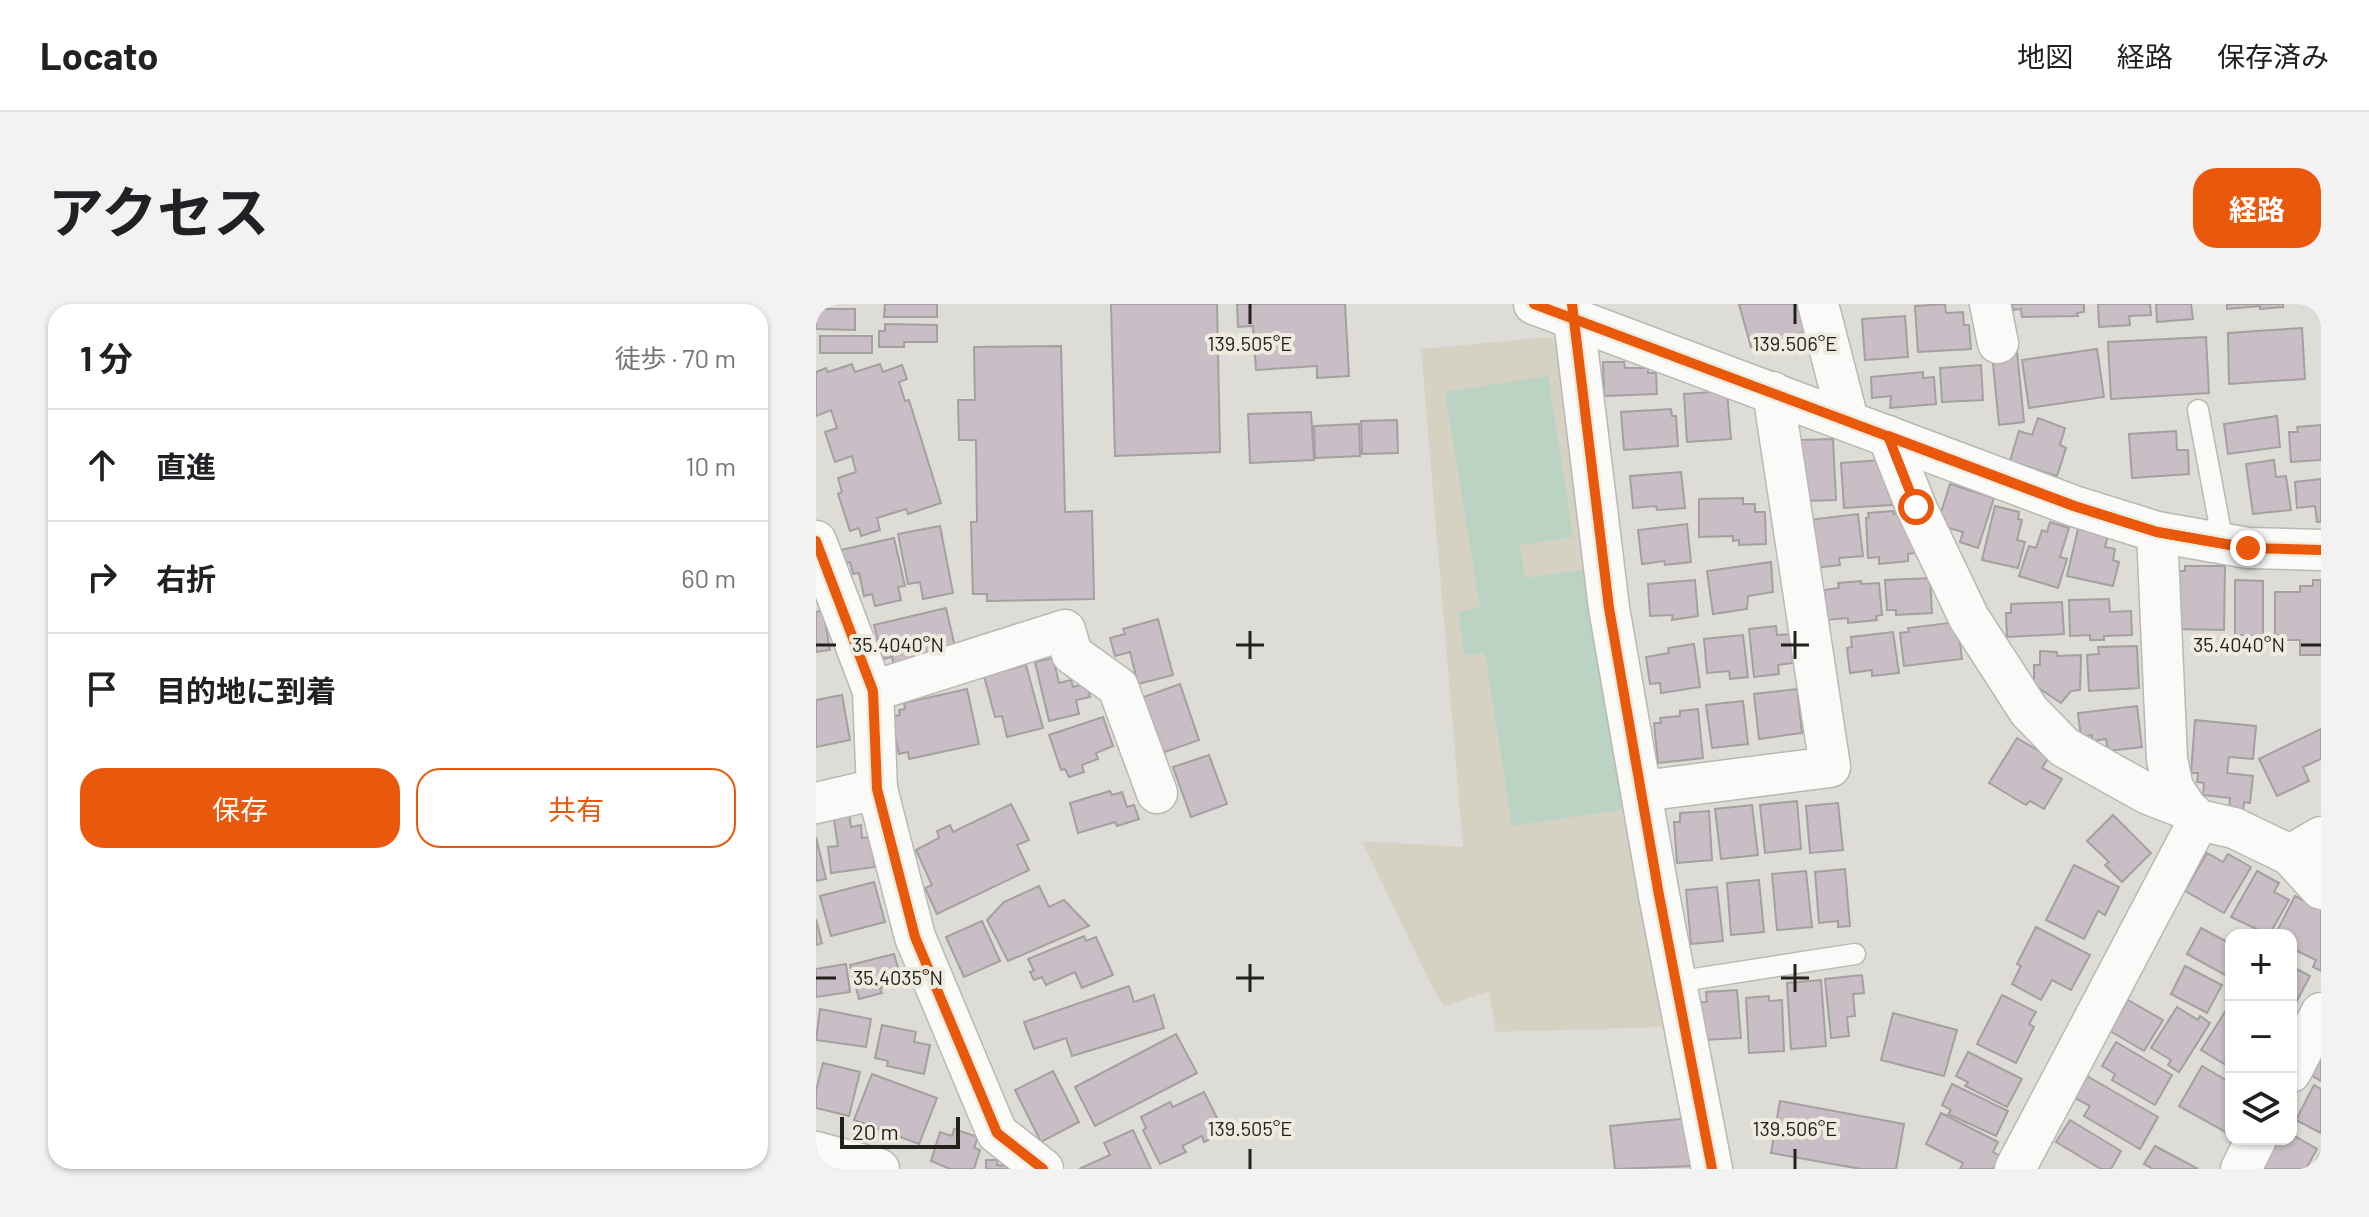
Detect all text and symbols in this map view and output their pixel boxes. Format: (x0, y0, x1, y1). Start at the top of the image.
text: Locato (40, 32, 158, 78)
text: 地図 (2017, 39, 2073, 73)
text: 経路 (2117, 39, 2173, 73)
text: 保存済み (2217, 39, 2329, 73)
button: 経路 (2193, 168, 2321, 248)
text: アクセス (48, 177, 269, 244)
text: 139.505°E (1208, 331, 1292, 355)
text: 139.506°E (1753, 331, 1837, 355)
text: 1 分 (80, 337, 133, 378)
text: 徒歩 · 70 m (614, 342, 736, 373)
icon: ahead (80, 443, 124, 487)
text: 直進 (156, 448, 216, 484)
text: 10 m (686, 450, 736, 481)
route start (1898, 489, 1934, 525)
route end (2230, 530, 2266, 566)
icon: right (80, 555, 124, 599)
text: 右折 (156, 560, 216, 596)
text: 60 m (681, 562, 736, 593)
text: 35.4040°N (852, 632, 944, 656)
text: 35.4040°N (2193, 632, 2285, 656)
icon: arrive (80, 667, 124, 711)
text: 目的地に到着 (156, 672, 336, 708)
button: 保存 (80, 768, 400, 848)
button: 共有 (416, 768, 736, 848)
map controls (2225, 929, 2297, 1145)
button: + (2225, 929, 2297, 1001)
text: 35.4035°N (853, 965, 943, 989)
button: − (2225, 1001, 2297, 1073)
button: layers (2225, 1073, 2297, 1145)
scale bar (840, 1113, 960, 1149)
text: 139.505°E (1208, 1116, 1292, 1140)
text: 139.506°E (1753, 1116, 1837, 1140)
text: 20 m (852, 1118, 899, 1144)

